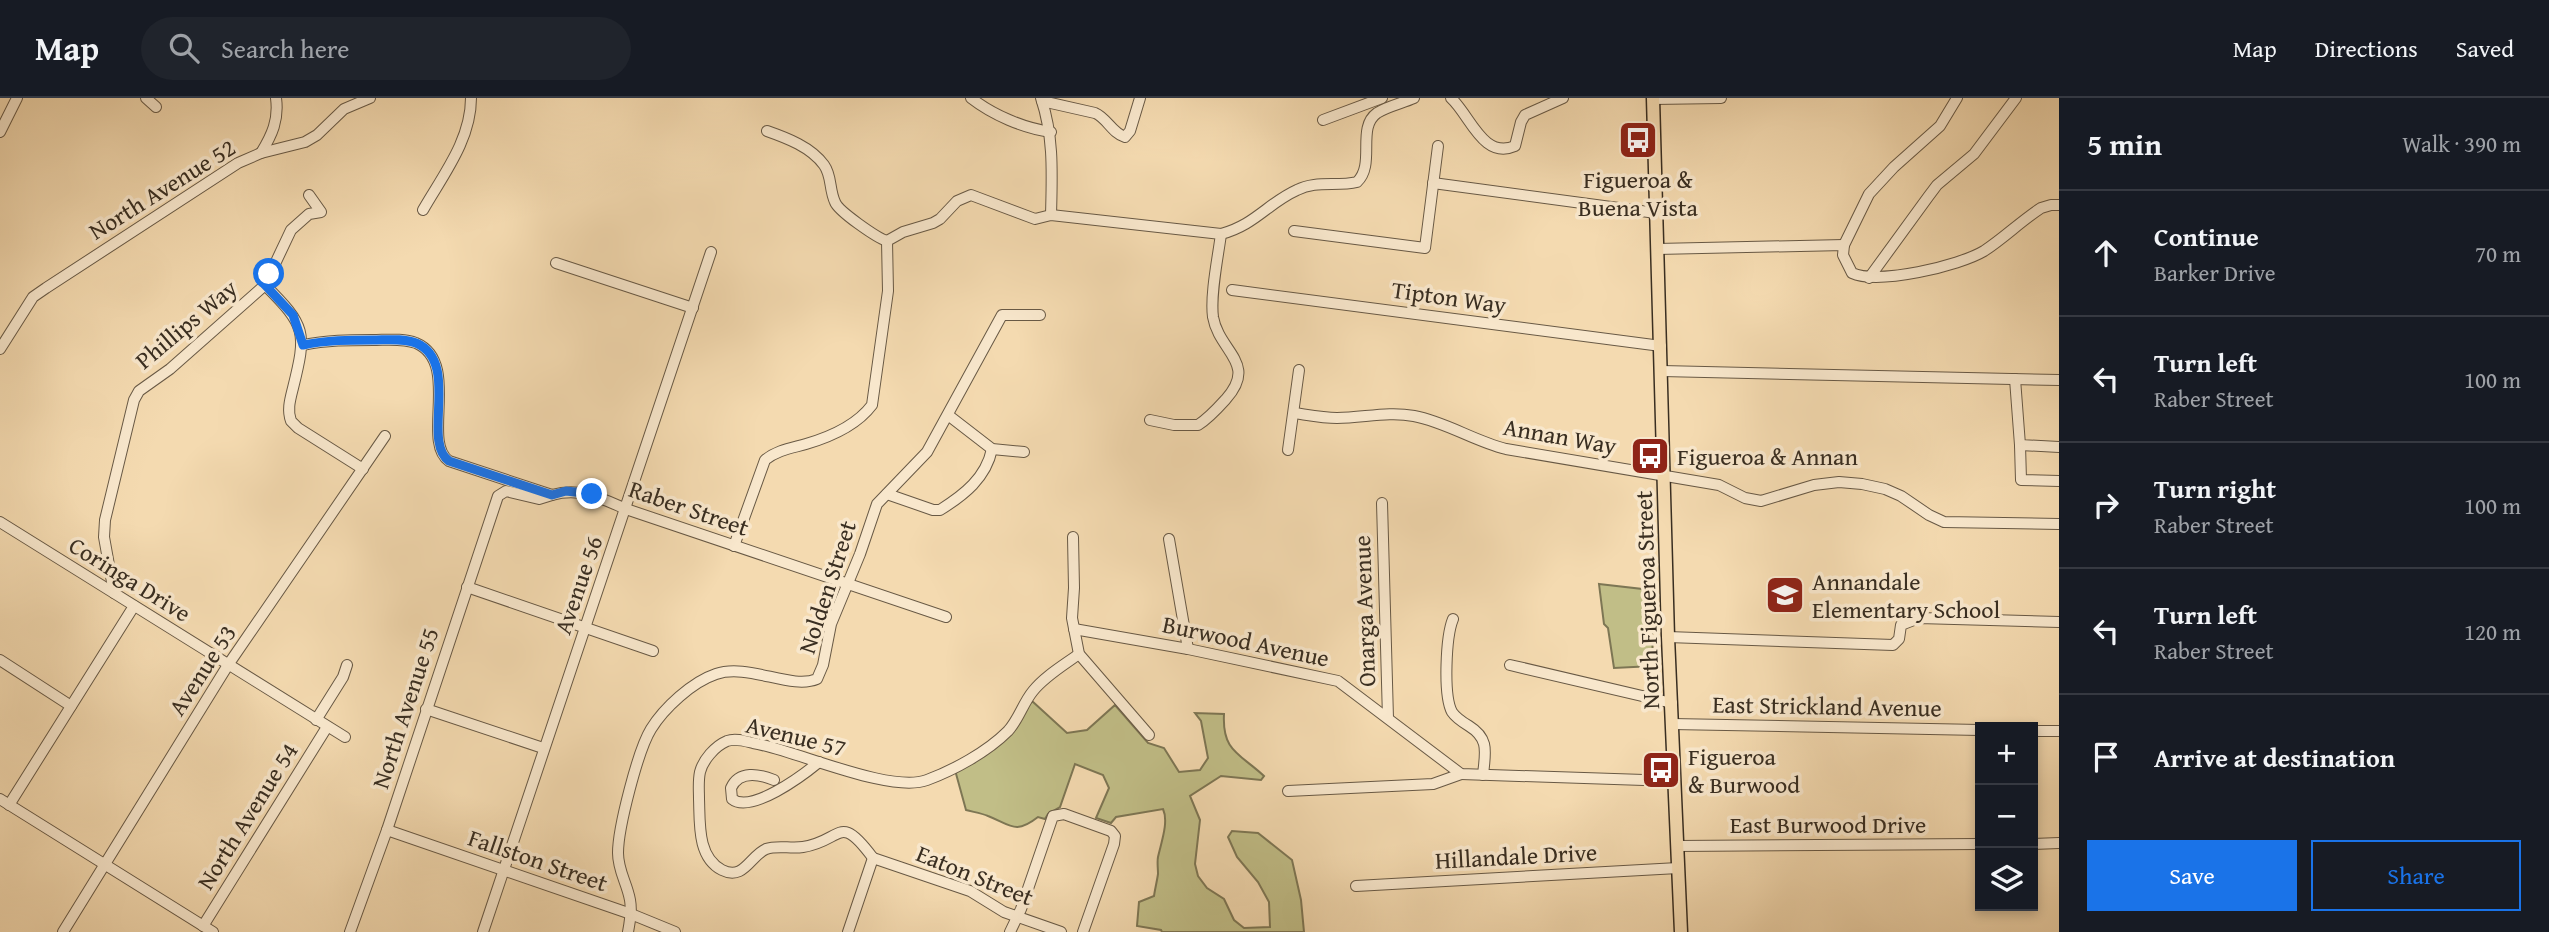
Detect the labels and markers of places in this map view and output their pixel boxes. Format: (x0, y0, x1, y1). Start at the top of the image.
bus stop icon: Figueroa & Buena Vista (1617, 119, 1659, 161)
place label: Figueroa & Buena Vista (1578, 162, 1699, 225)
bus stop icon: Figueroa & Annan (1629, 435, 1671, 477)
place label: Figueroa & Annan (1677, 439, 1858, 474)
place label: Annandale Elementary School (1812, 564, 2000, 627)
school or university icon: Annandale Elementary School (1764, 574, 1806, 616)
place label: Figueroa & Burwood (1688, 739, 1800, 802)
bus stop icon: Figueroa & Burwood (1640, 749, 1682, 791)

